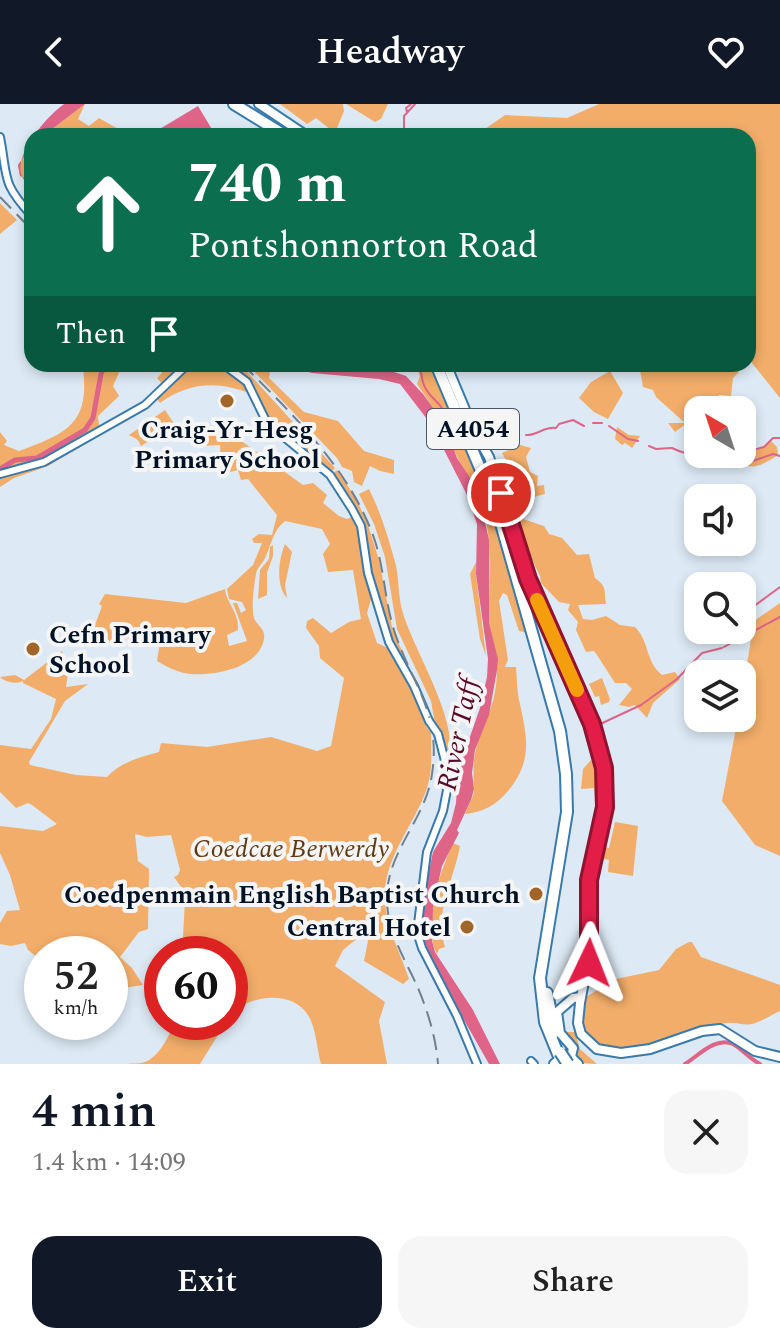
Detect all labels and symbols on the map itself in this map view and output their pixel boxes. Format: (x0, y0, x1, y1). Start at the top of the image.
marker: Craig-Yr-Hesg Primary School (218, 392, 236, 410)
north arrow (684, 396, 756, 468)
road number: A4054 (427, 409, 519, 449)
place label: Craig-Yr-Hesg Primary School (134, 410, 320, 480)
pin (467, 459, 535, 527)
place label: Cefn Primary School (49, 615, 212, 685)
marker: Cefn Primary School (24, 640, 42, 658)
water label: River Taff (426, 670, 492, 795)
park label: Coedcae Berwerdy (193, 829, 389, 869)
place label: Coedpenmain English Baptist Church (64, 875, 520, 915)
marker: Coedpenmain English Baptist Church (527, 885, 545, 903)
place label: Central Hotel (287, 908, 451, 948)
marker: Central Hotel (458, 918, 476, 936)
position arrow (547, 921, 631, 1005)
speed limit sign: 60 (144, 936, 248, 1040)

